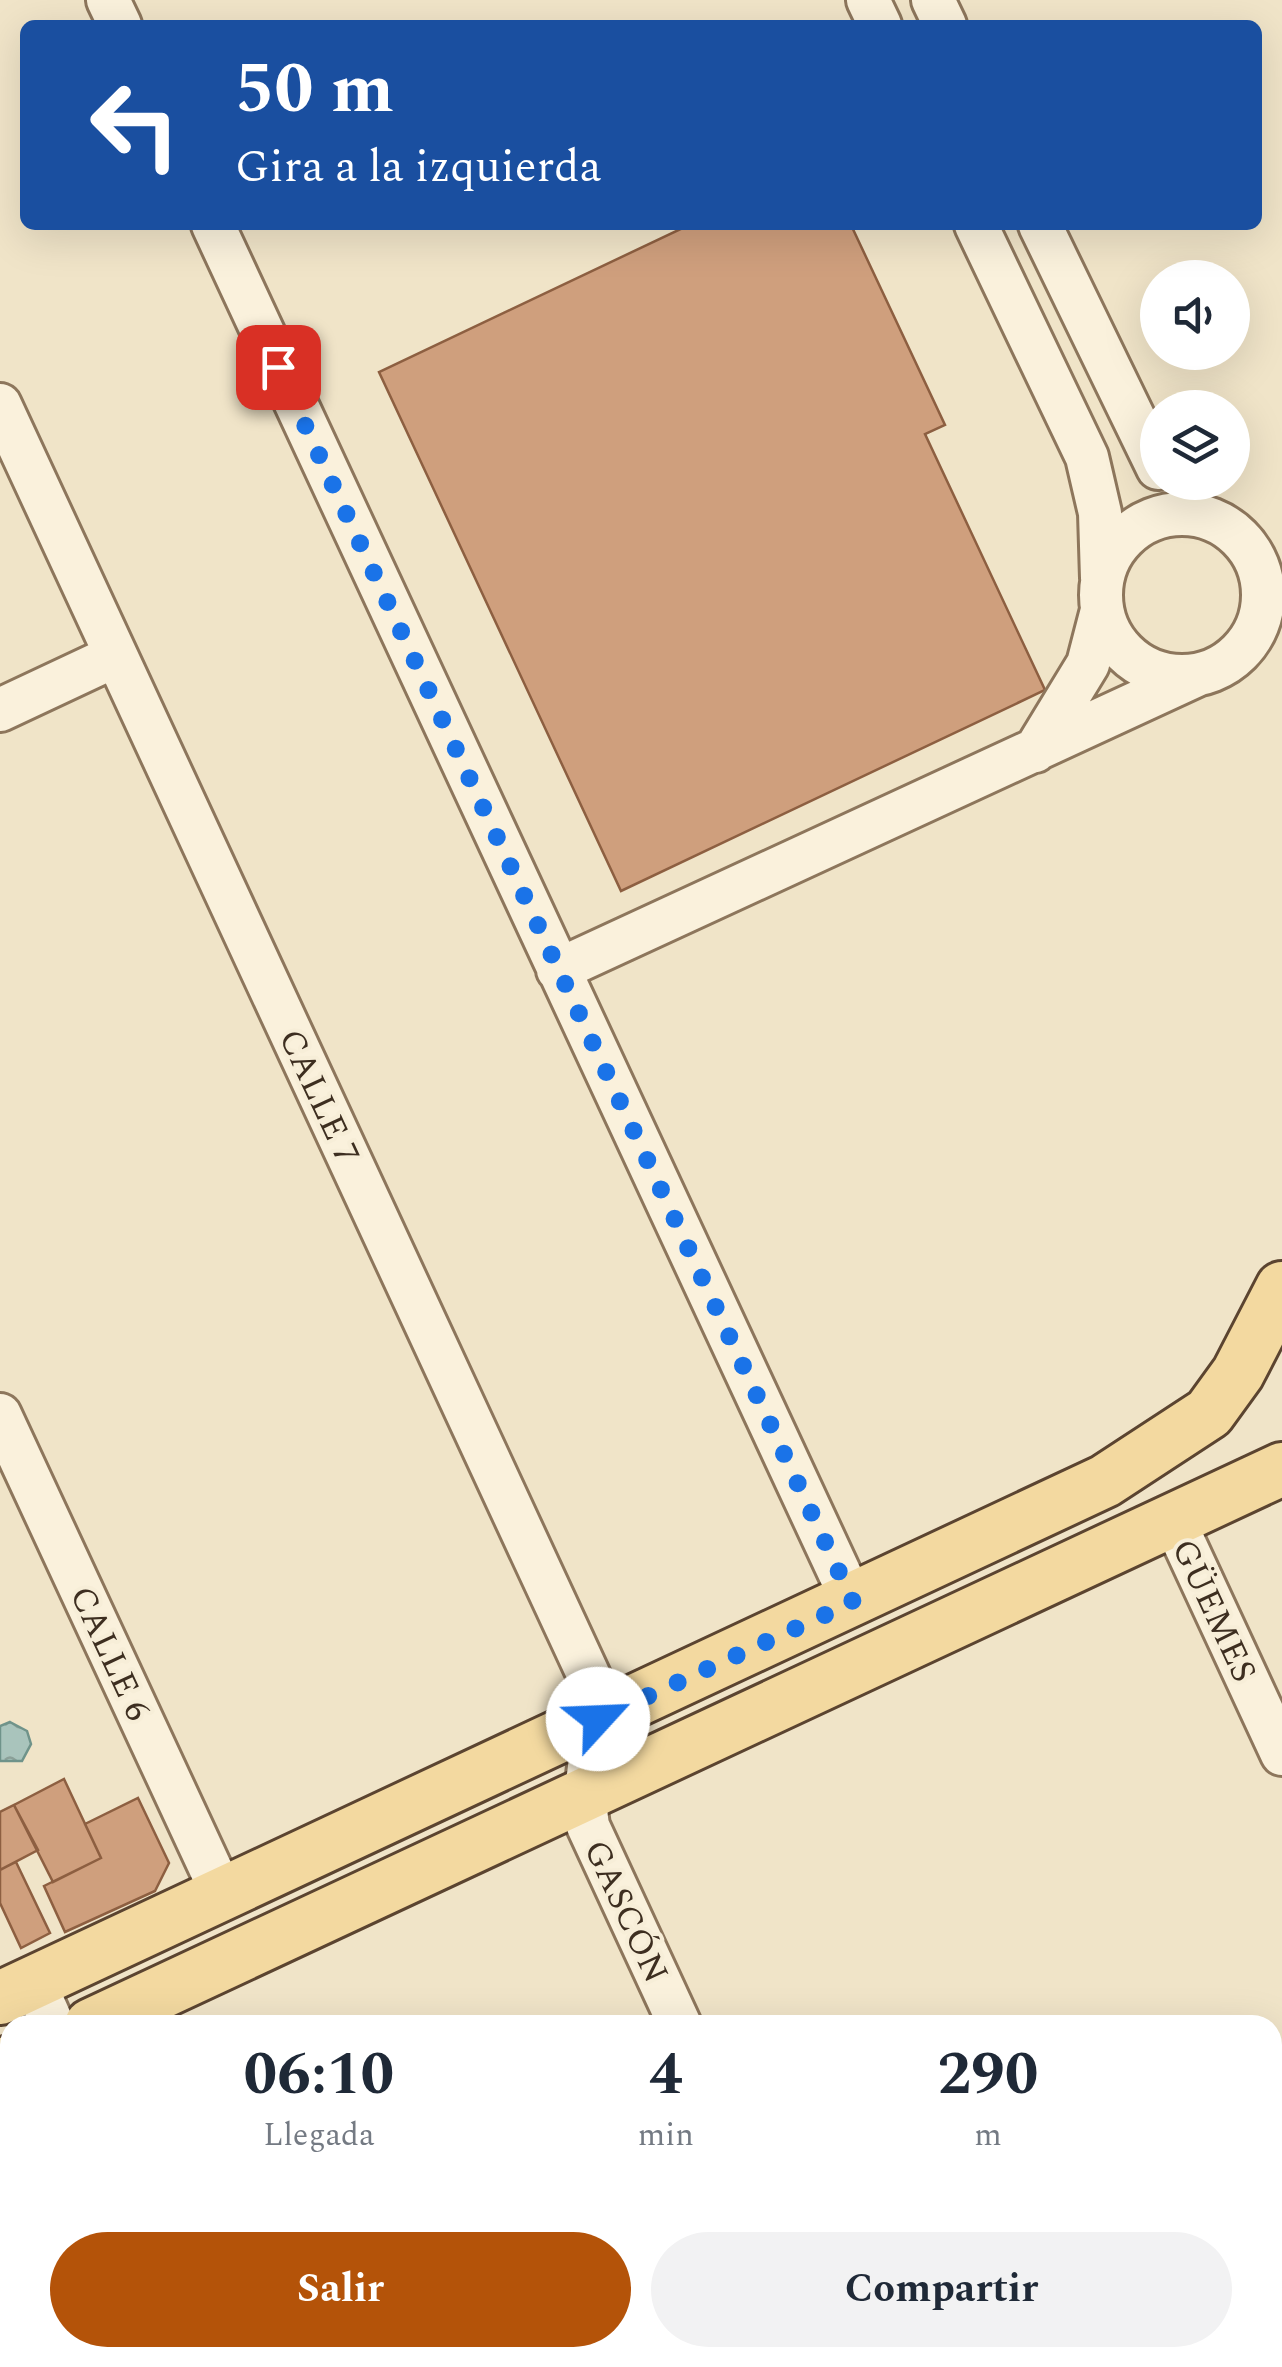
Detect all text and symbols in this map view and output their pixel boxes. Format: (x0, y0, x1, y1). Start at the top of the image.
text: 50 m (235, 37, 394, 143)
icon: left (70, 60, 200, 190)
text: Gira a la izquierda (235, 133, 602, 202)
map controls (1140, 260, 1250, 500)
button: sound (1140, 260, 1250, 370)
pin (236, 325, 321, 410)
icon: arrive (251, 340, 306, 395)
button: layers (1140, 390, 1250, 500)
street label: CALLE 7 (264, 1020, 373, 1173)
street label: GÜEMES (1157, 1530, 1270, 1691)
street label: CALLE 6 (55, 1577, 164, 1730)
position arrow (546, 1667, 650, 1771)
street label: GASCÓN (569, 1831, 682, 1992)
text: 06:10 (244, 2029, 394, 2121)
text: 4 (649, 2029, 683, 2121)
text: 290 (937, 2029, 1038, 2121)
text: Llegada (263, 2111, 375, 2160)
text: min (638, 2111, 694, 2160)
text: m (974, 2111, 1002, 2160)
button: Salir (50, 2232, 631, 2347)
button: Compartir (651, 2232, 1232, 2347)

